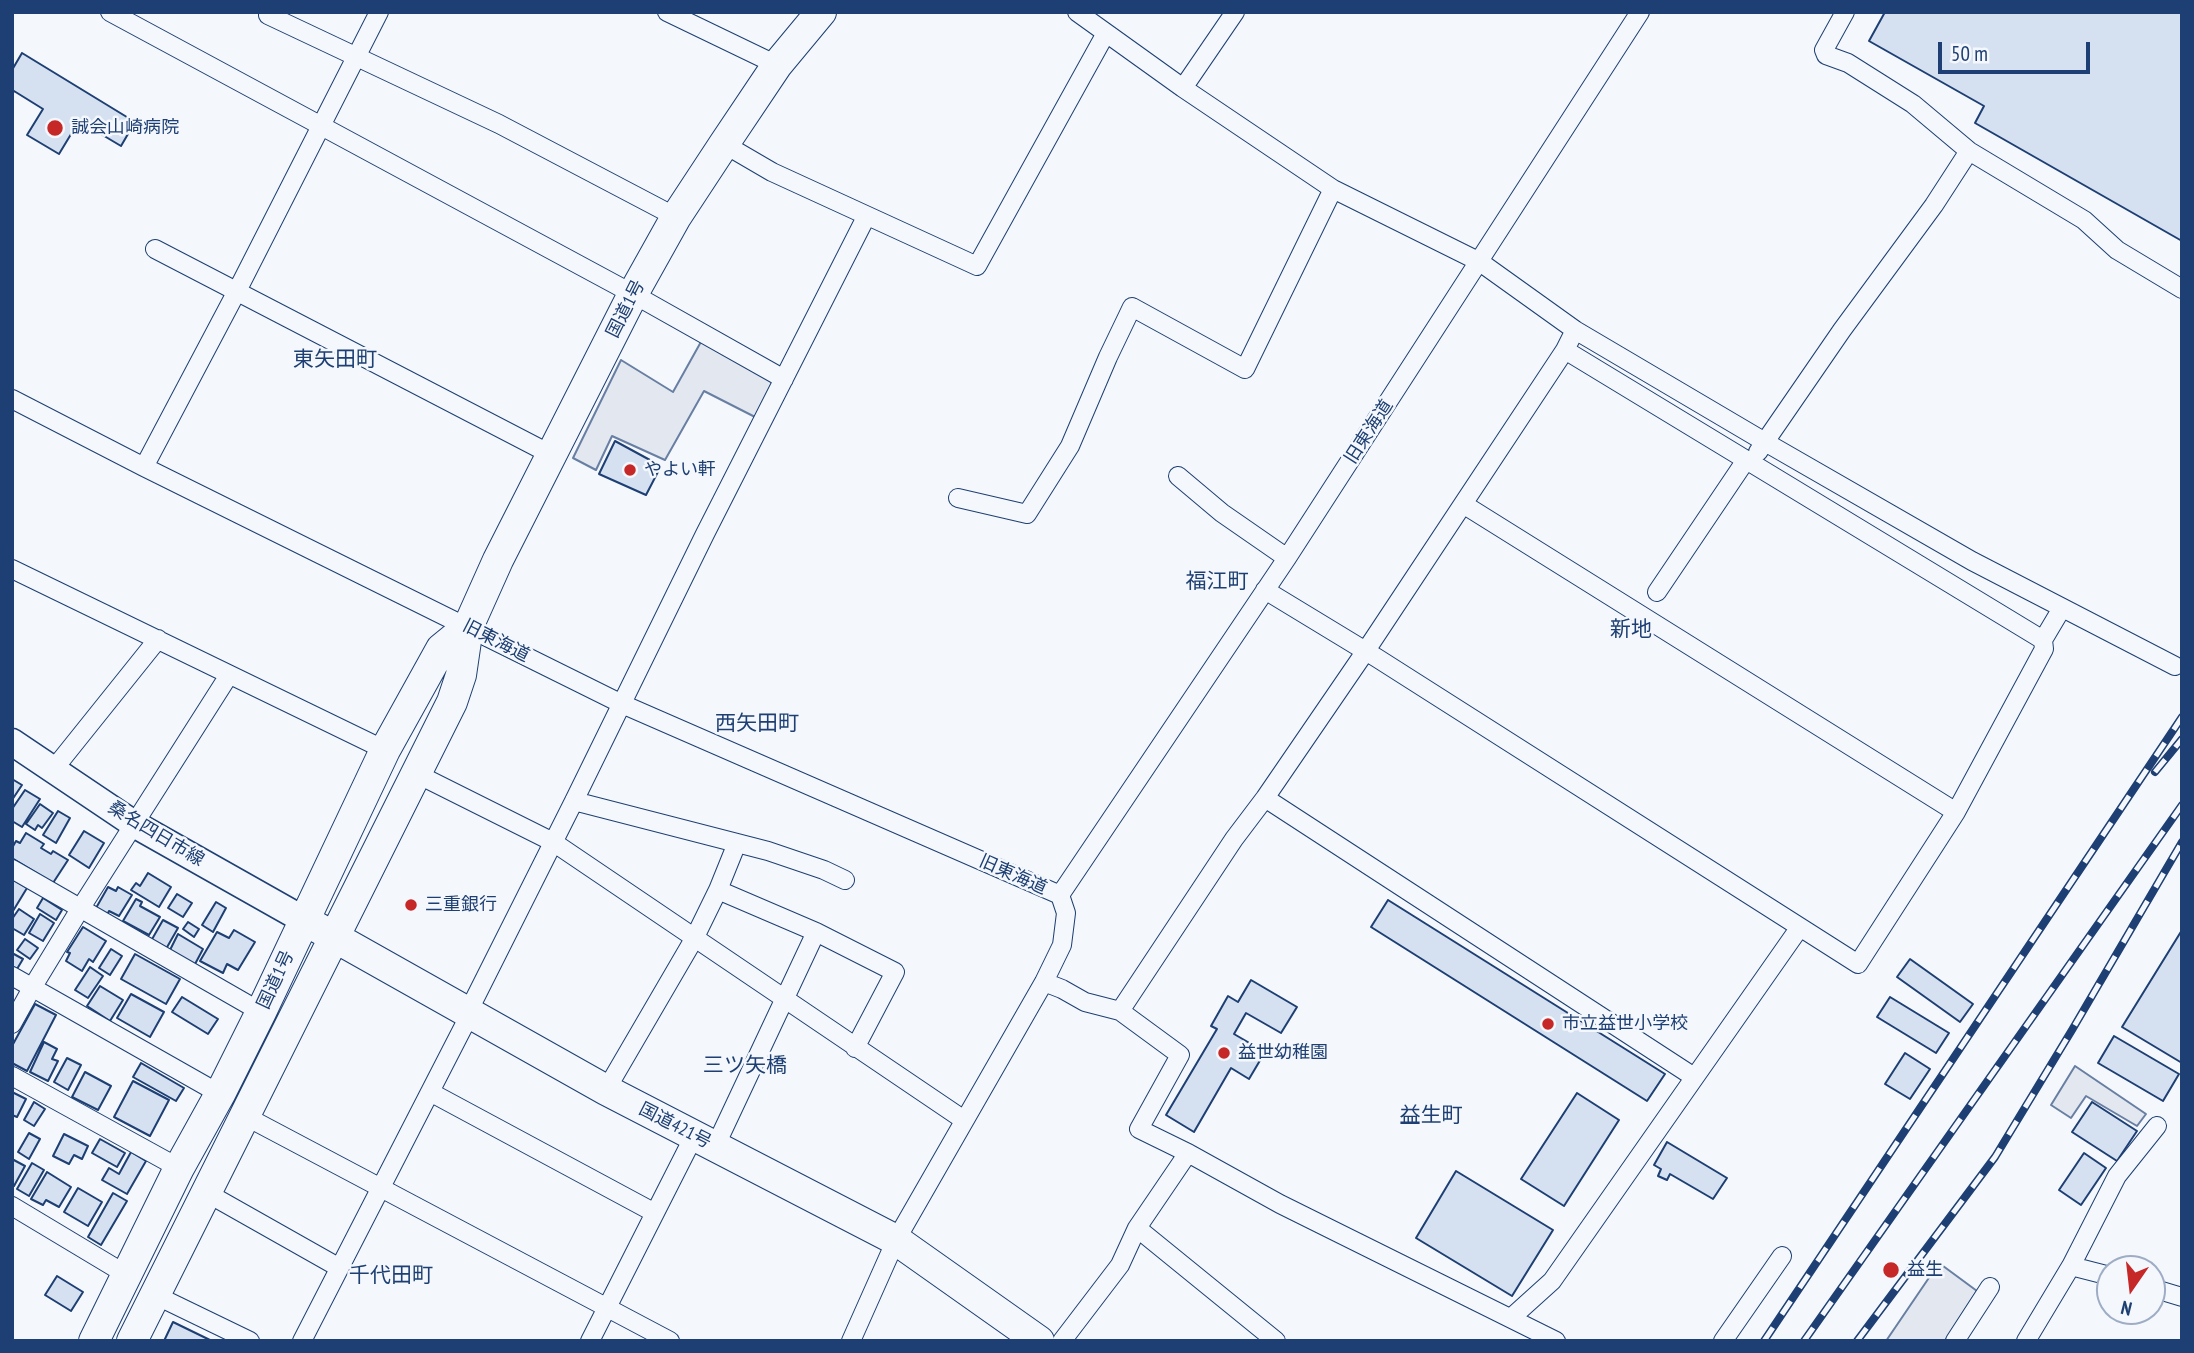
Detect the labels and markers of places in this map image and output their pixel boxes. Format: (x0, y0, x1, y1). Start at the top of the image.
place label: 誠会山崎病院 (71, 117, 179, 139)
marker: 誠会山崎病院 (45, 118, 65, 138)
place label: やよい軒 (644, 459, 716, 481)
marker: やよい軒 (622, 462, 638, 478)
place label: 三重銀行 (425, 894, 497, 916)
marker: 三重銀行 (403, 897, 419, 913)
place label: 市立益世小学校 (1562, 1013, 1688, 1035)
marker: 市立益世小学校 (1540, 1016, 1556, 1032)
place label: 益世幼稚園 (1238, 1042, 1328, 1064)
marker: 益世幼稚園 (1216, 1045, 1232, 1061)
place label: 益生 (1907, 1259, 1943, 1281)
marker: 益生 (1881, 1260, 1901, 1280)

